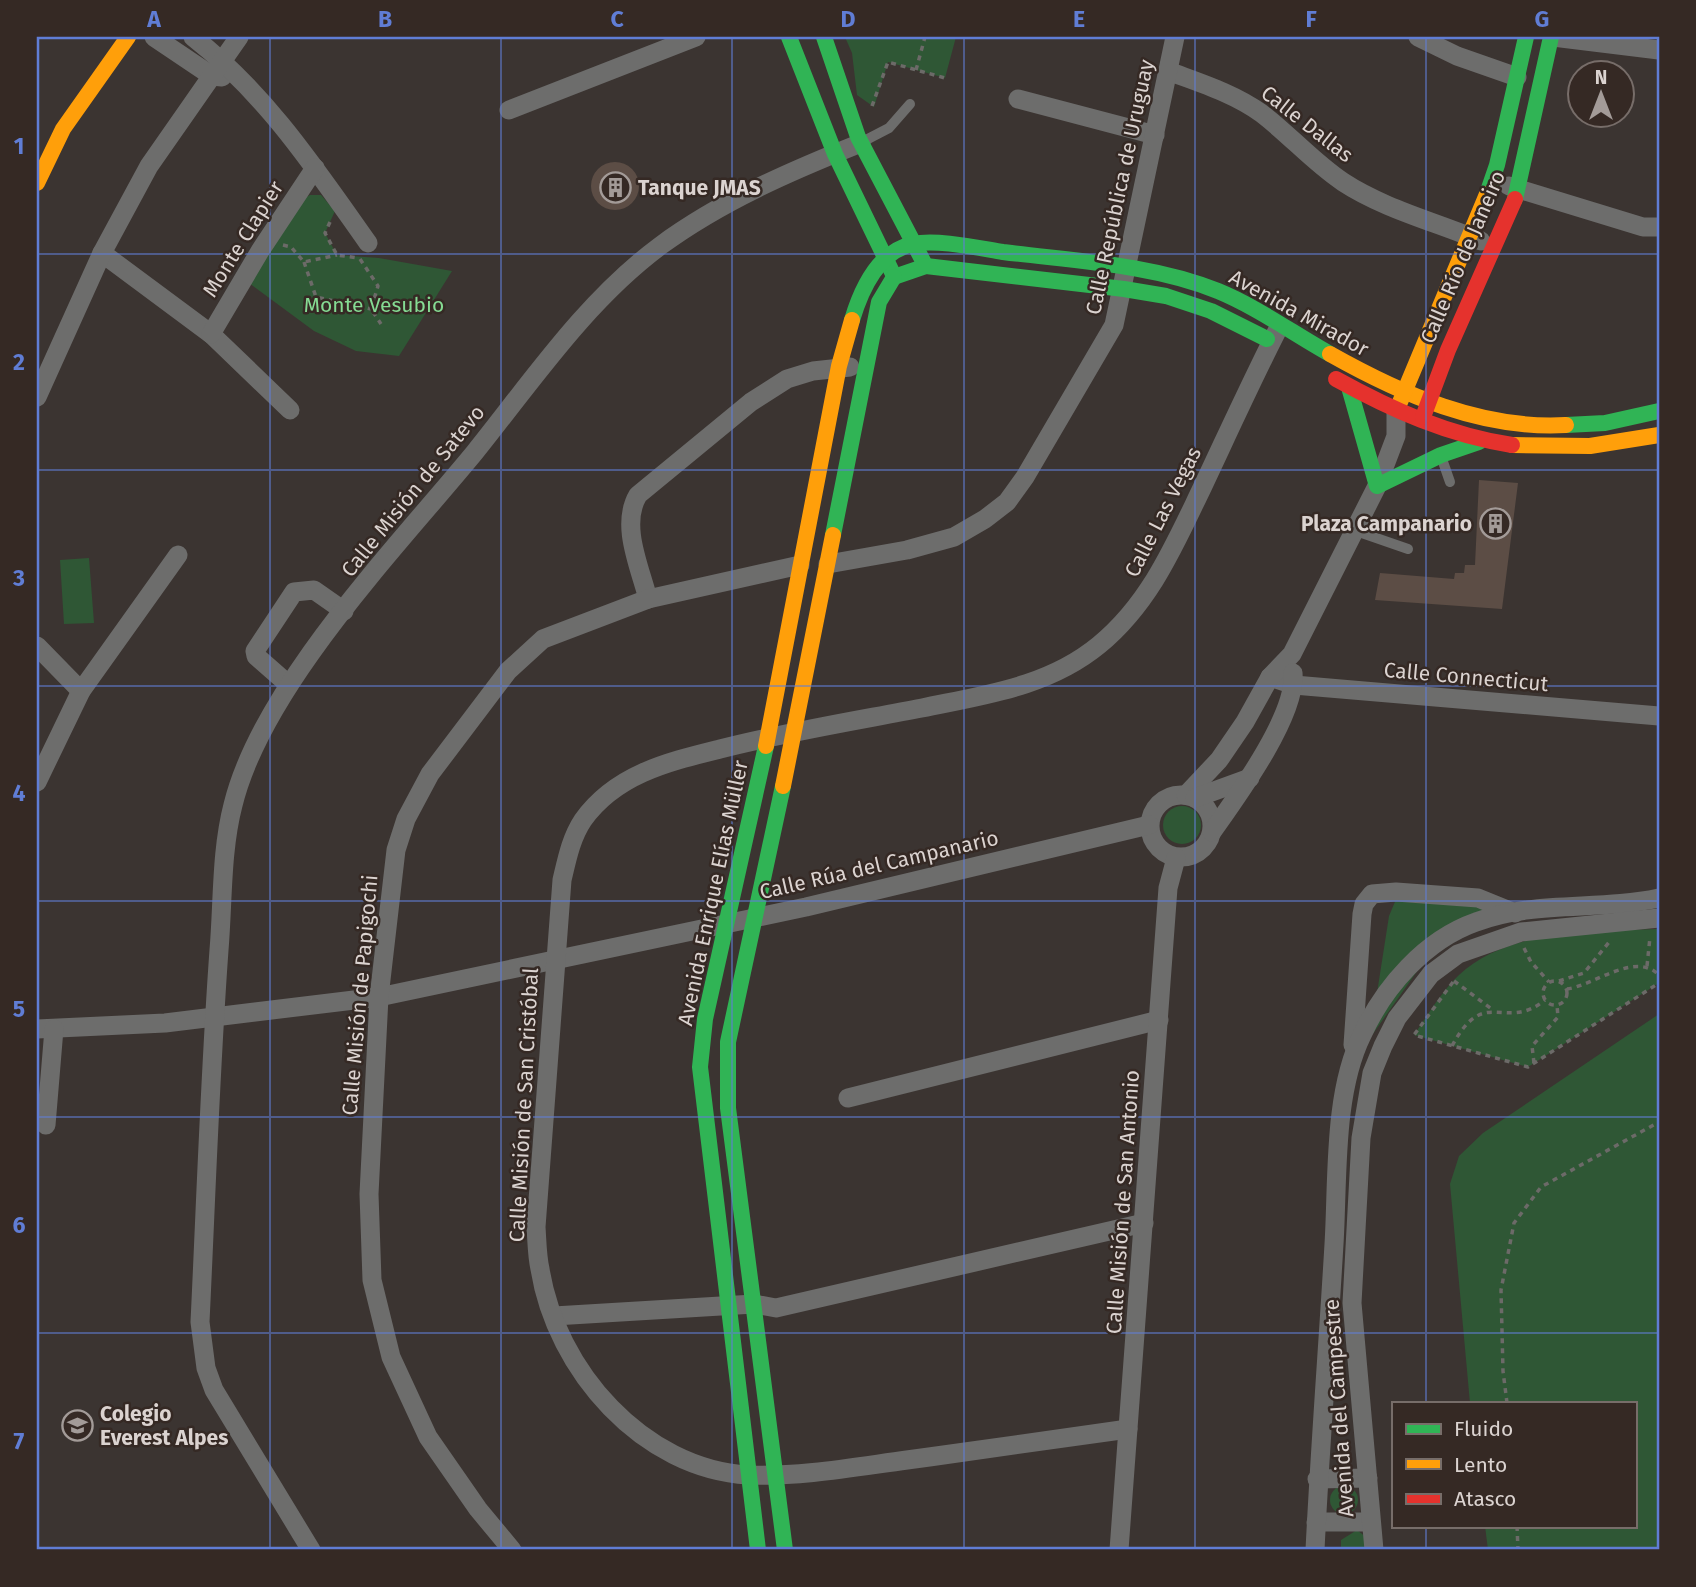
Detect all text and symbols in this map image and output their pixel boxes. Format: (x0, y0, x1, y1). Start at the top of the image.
text: A (146, 5, 161, 33)
text: B (378, 5, 392, 33)
text: C (610, 5, 624, 33)
text: D (841, 5, 856, 33)
text: E (1073, 5, 1085, 33)
text: F (1305, 5, 1317, 33)
text: G (1535, 5, 1549, 33)
street label: Calle República de Uruguay (1080, 56, 1160, 317)
north arrow (1566, 60, 1636, 130)
text: N (1595, 66, 1607, 89)
street label: Calle Dallas (1256, 80, 1358, 168)
text: 1 (14, 132, 24, 160)
street label: Calle Río de Janeiro (1415, 167, 1511, 347)
building icon: Tanque JMAS (598, 171, 632, 205)
place label: Tanque JMAS (638, 175, 761, 201)
street label: Monte Clapier (197, 176, 289, 302)
street label: Avenida Mirador (1225, 264, 1373, 362)
park label: Monte Vesubio (304, 292, 444, 318)
text: 2 (13, 348, 25, 376)
street label: Calle Misión de Satevo (336, 400, 490, 582)
street label: Calle Las Vegas (1119, 442, 1207, 582)
building icon: Plaza Campanario (1478, 507, 1512, 541)
place label: Plaza Campanario (1301, 511, 1472, 537)
text: 3 (12, 564, 25, 592)
street label: Calle Connecticut (1383, 657, 1550, 697)
street label: Avenida Enrique Elías Müller (672, 758, 754, 1028)
text: 4 (13, 779, 26, 807)
street label: Calle Rúa del Campanario (757, 825, 1001, 905)
street label: Calle Misión de Papigochi (337, 873, 383, 1117)
street label: Calle Misión de San Cristóbal (504, 967, 544, 1243)
text: 5 (13, 995, 25, 1023)
street label: Calle Misión de San Antonio (1101, 1069, 1145, 1335)
text: 6 (13, 1211, 26, 1239)
street label: Avenida del Campestre (1318, 1298, 1360, 1518)
place label: Colegio Everest Alpes (100, 1401, 228, 1451)
legend (1392, 1402, 1636, 1528)
school or university icon: Colegio Everest Alpes (60, 1409, 94, 1443)
text: Fluido (1454, 1416, 1513, 1442)
text: 7 (14, 1427, 25, 1455)
text: Lento (1454, 1452, 1507, 1478)
text: Atasco (1454, 1486, 1516, 1512)

